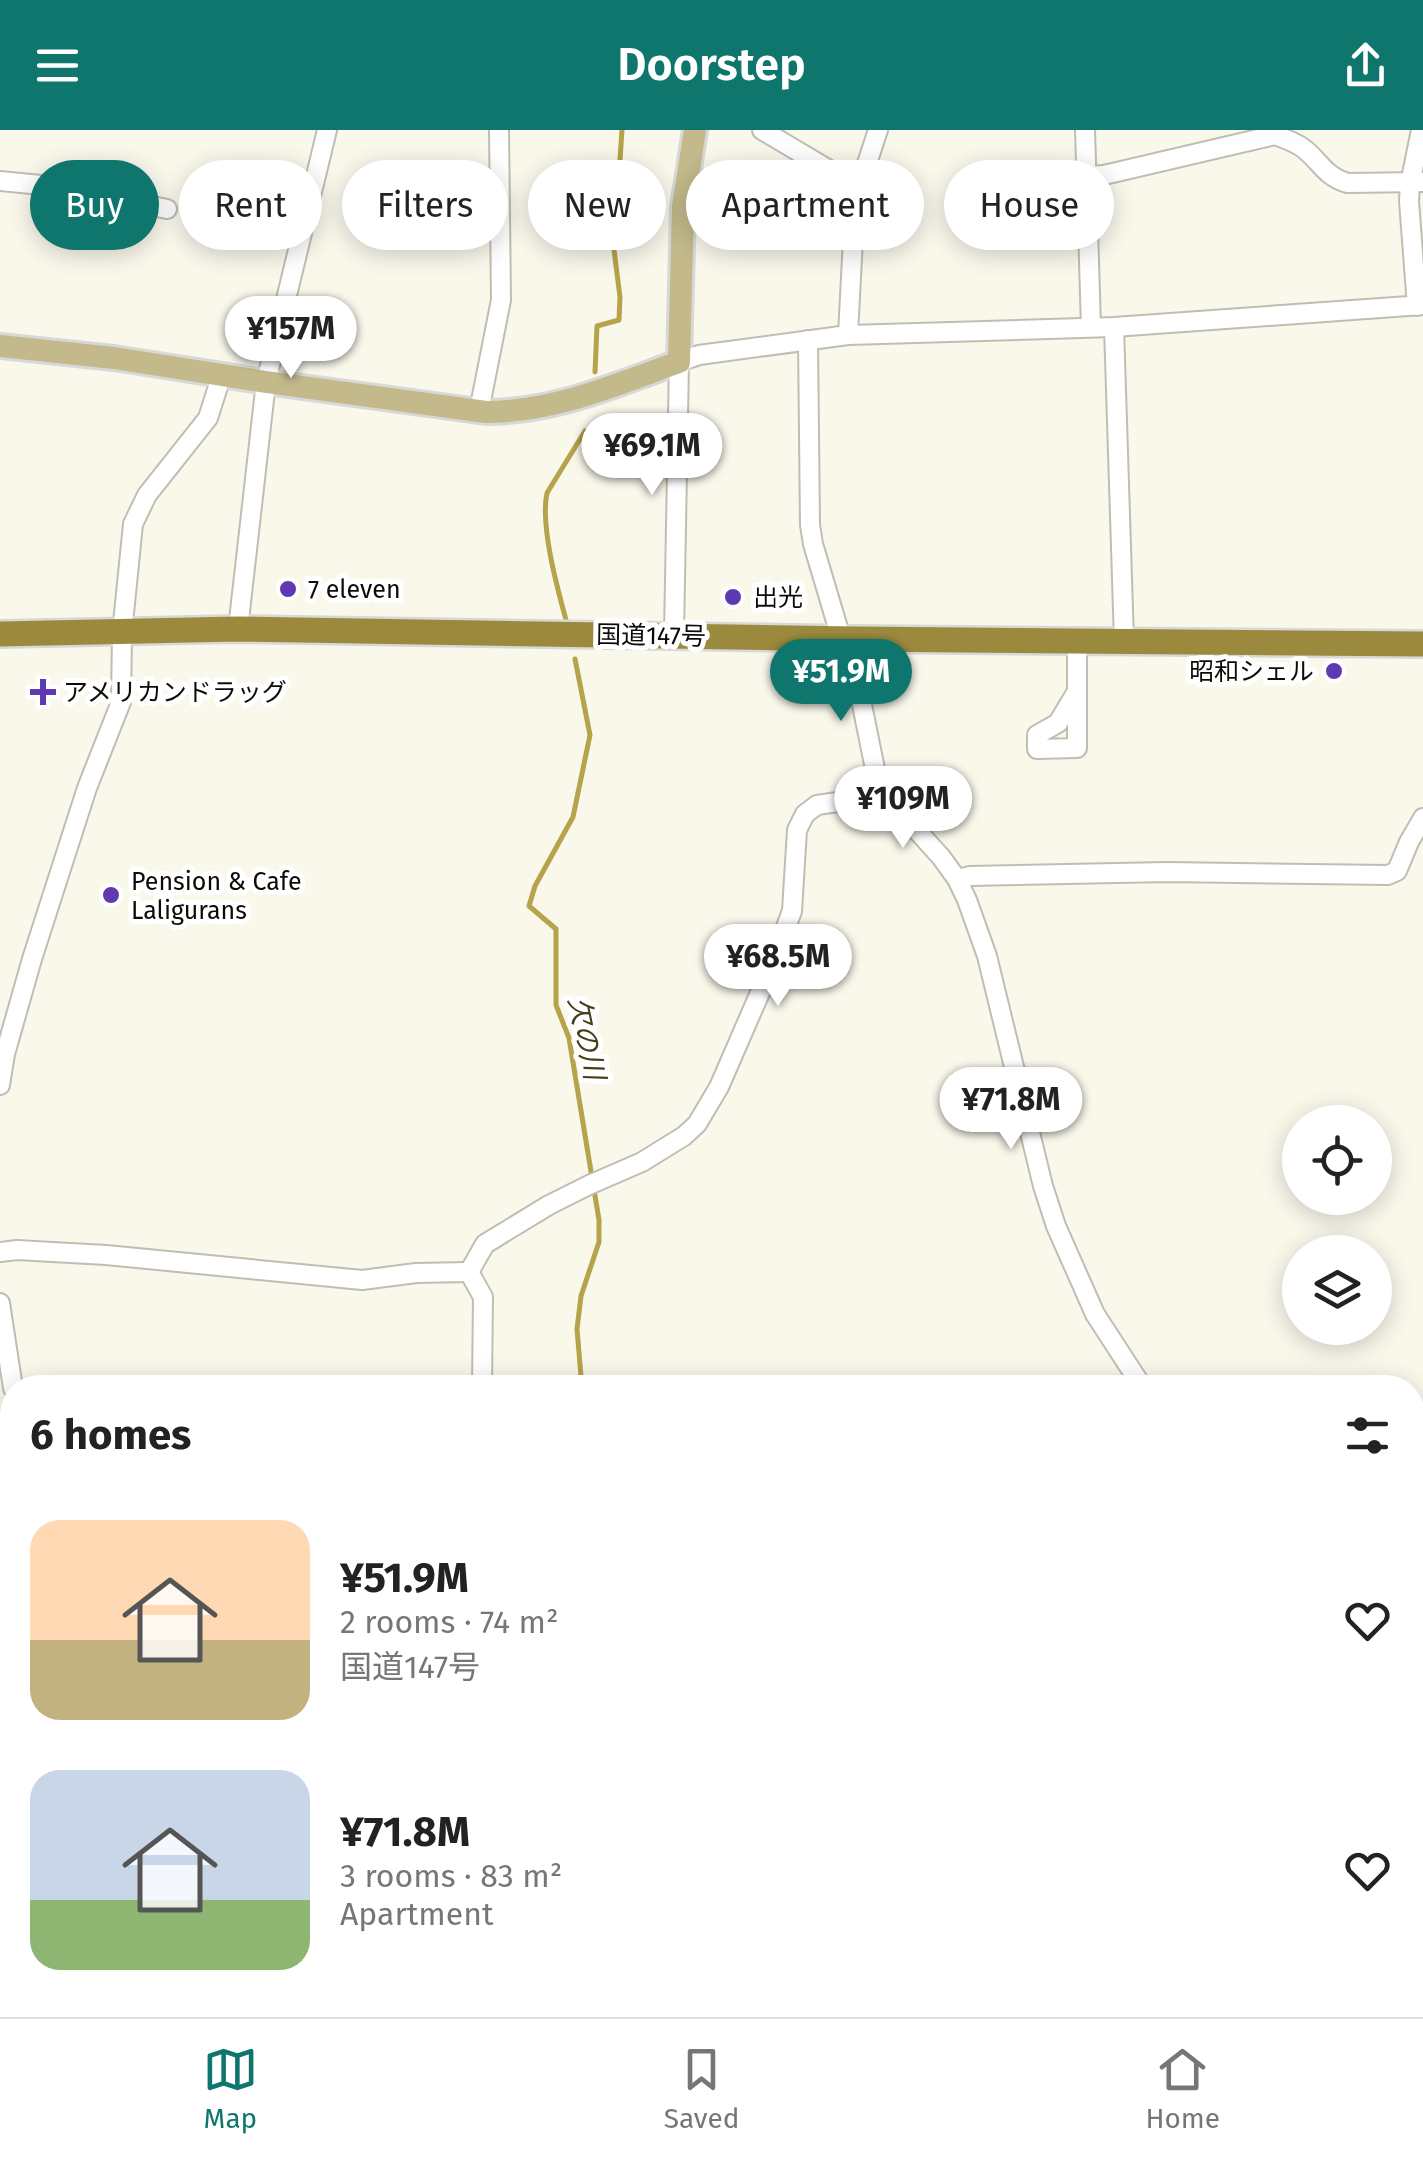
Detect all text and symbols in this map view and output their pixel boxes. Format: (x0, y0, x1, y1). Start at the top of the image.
icon: menu (30, 38, 85, 93)
text: Doorstep (617, 38, 806, 92)
icon: share (1338, 38, 1393, 93)
chip: Buy (30, 160, 159, 250)
chip: Rent (179, 160, 322, 250)
chip: Filters (342, 160, 508, 250)
chip: New (528, 160, 666, 250)
chip: Apartment (686, 160, 924, 250)
chip: House (944, 160, 1114, 250)
pin: ¥157M (221, 296, 361, 381)
text: ¥157M (247, 309, 335, 347)
pin: ¥69.1M (571, 413, 733, 498)
text: ¥69.1M (603, 426, 701, 464)
place label: 7 eleven (308, 575, 401, 605)
marker: 7 eleven (277, 578, 299, 600)
place label: 出光 (753, 583, 803, 613)
marker: 出光 (722, 586, 744, 608)
street label: 国道147号 (596, 620, 706, 652)
pin: ¥51.9M (760, 639, 922, 724)
text: ¥51.9M (792, 652, 890, 690)
place label: 昭和シェル (1189, 657, 1314, 687)
marker: 昭和シェル (1323, 660, 1345, 682)
place label: アメリカンドラッグ (63, 678, 287, 708)
marker: アメリカンドラッグ (32, 681, 54, 703)
pin: ¥109M (833, 766, 973, 851)
text: ¥109M (856, 779, 950, 817)
place label: Pension & Cafe Laligurans (131, 867, 302, 926)
marker: Pension & Cafe Laligurans (100, 884, 122, 906)
pin: ¥68.5M (697, 924, 859, 1009)
text: ¥68.5M (726, 937, 830, 975)
water label: 欠の川 (562, 994, 612, 1086)
pin: ¥71.8M (930, 1067, 1092, 1152)
text: ¥71.8M (961, 1080, 1061, 1118)
map controls (1282, 1105, 1392, 1345)
button: locate (1282, 1105, 1392, 1215)
button: layers (1282, 1235, 1392, 1345)
icon: filters (1340, 1408, 1395, 1463)
text: 6 homes (30, 1410, 191, 1460)
text: ¥51.9M (340, 1553, 469, 1603)
icon: home (110, 1560, 230, 1680)
icon: heart (1340, 1593, 1395, 1648)
text: 2 rooms · 74 m² (340, 1603, 559, 1641)
text: 国道147号 (340, 1648, 480, 1686)
text: ¥71.8M (340, 1807, 470, 1857)
icon: home (110, 1810, 230, 1930)
icon: heart (1340, 1843, 1395, 1898)
text: 3 rooms · 83 m² (340, 1857, 562, 1895)
text: Apartment (340, 1895, 494, 1933)
tab: Map (203, 2042, 258, 2135)
tab: Saved (664, 2042, 740, 2135)
tab: Home (1145, 2042, 1220, 2135)

